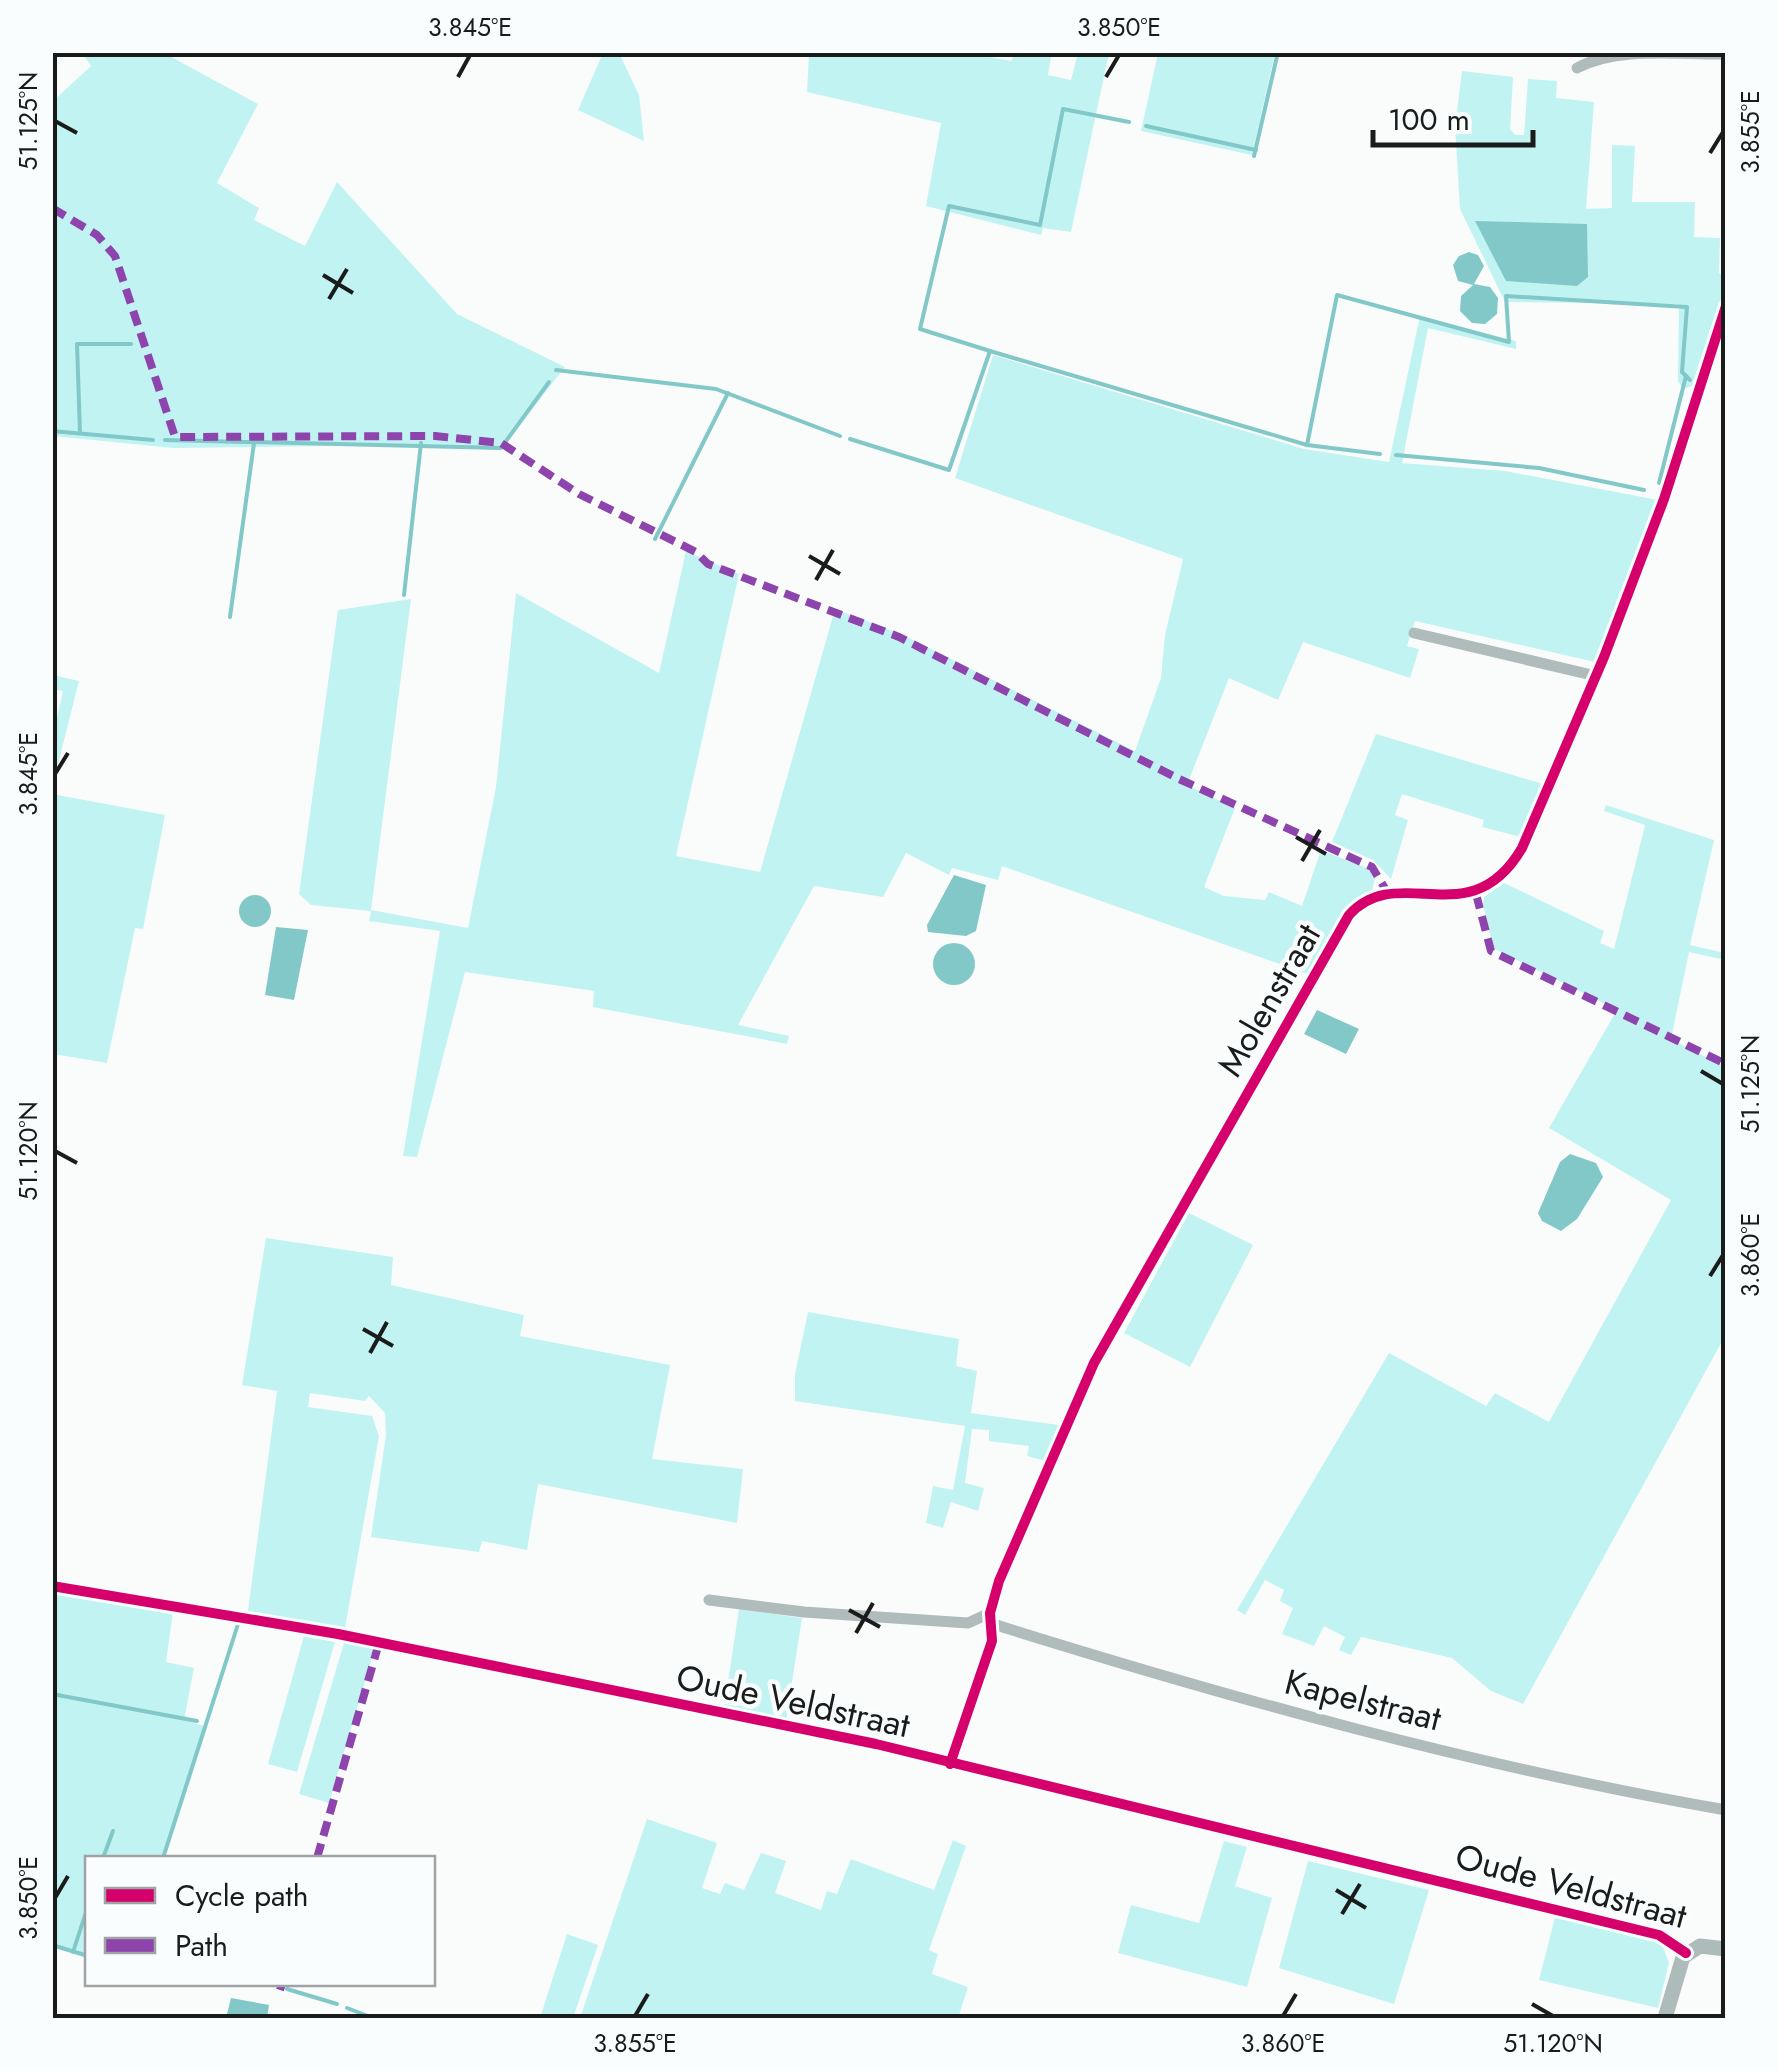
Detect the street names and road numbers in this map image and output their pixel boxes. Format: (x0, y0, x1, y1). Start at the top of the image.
street label: Molenstraat (1205, 914, 1333, 1085)
street label: Oude Veldstraat (672, 1652, 915, 1750)
street label: Kapelstraat (1280, 1656, 1447, 1744)
street label: Oude Veldstraat (1450, 1831, 1693, 1941)

